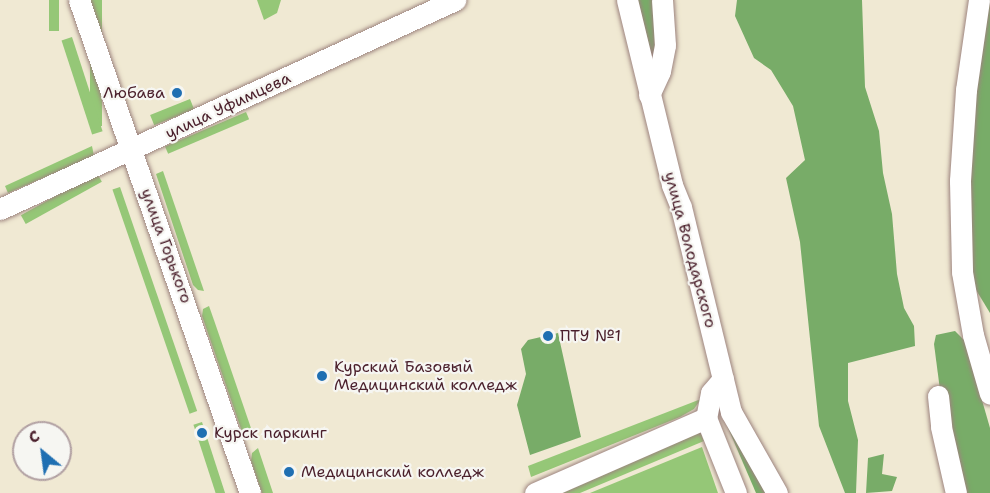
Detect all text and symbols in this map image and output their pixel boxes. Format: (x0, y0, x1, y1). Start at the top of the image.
street label: улица Уфимцева (162, 69, 294, 143)
place label: Любава (103, 83, 165, 103)
marker: Любава (170, 86, 184, 100)
street label: улица Володарского (660, 170, 720, 330)
street label: улица Горького (136, 186, 196, 306)
place label: ПТУ №1 (560, 326, 621, 346)
marker: ПТУ №1 (541, 329, 555, 343)
place label: Курский Базовый Медицинский колледж (334, 357, 517, 395)
marker: Курский Базовый Медицинский колледж (315, 369, 329, 383)
north arrow (12, 421, 72, 481)
place label: Курск паркинг (214, 423, 327, 443)
text: С (25, 425, 43, 448)
marker: Курск паркинг (195, 426, 209, 440)
place label: Медицинский колледж (301, 462, 484, 482)
marker: Медицинский колледж (282, 465, 296, 479)

